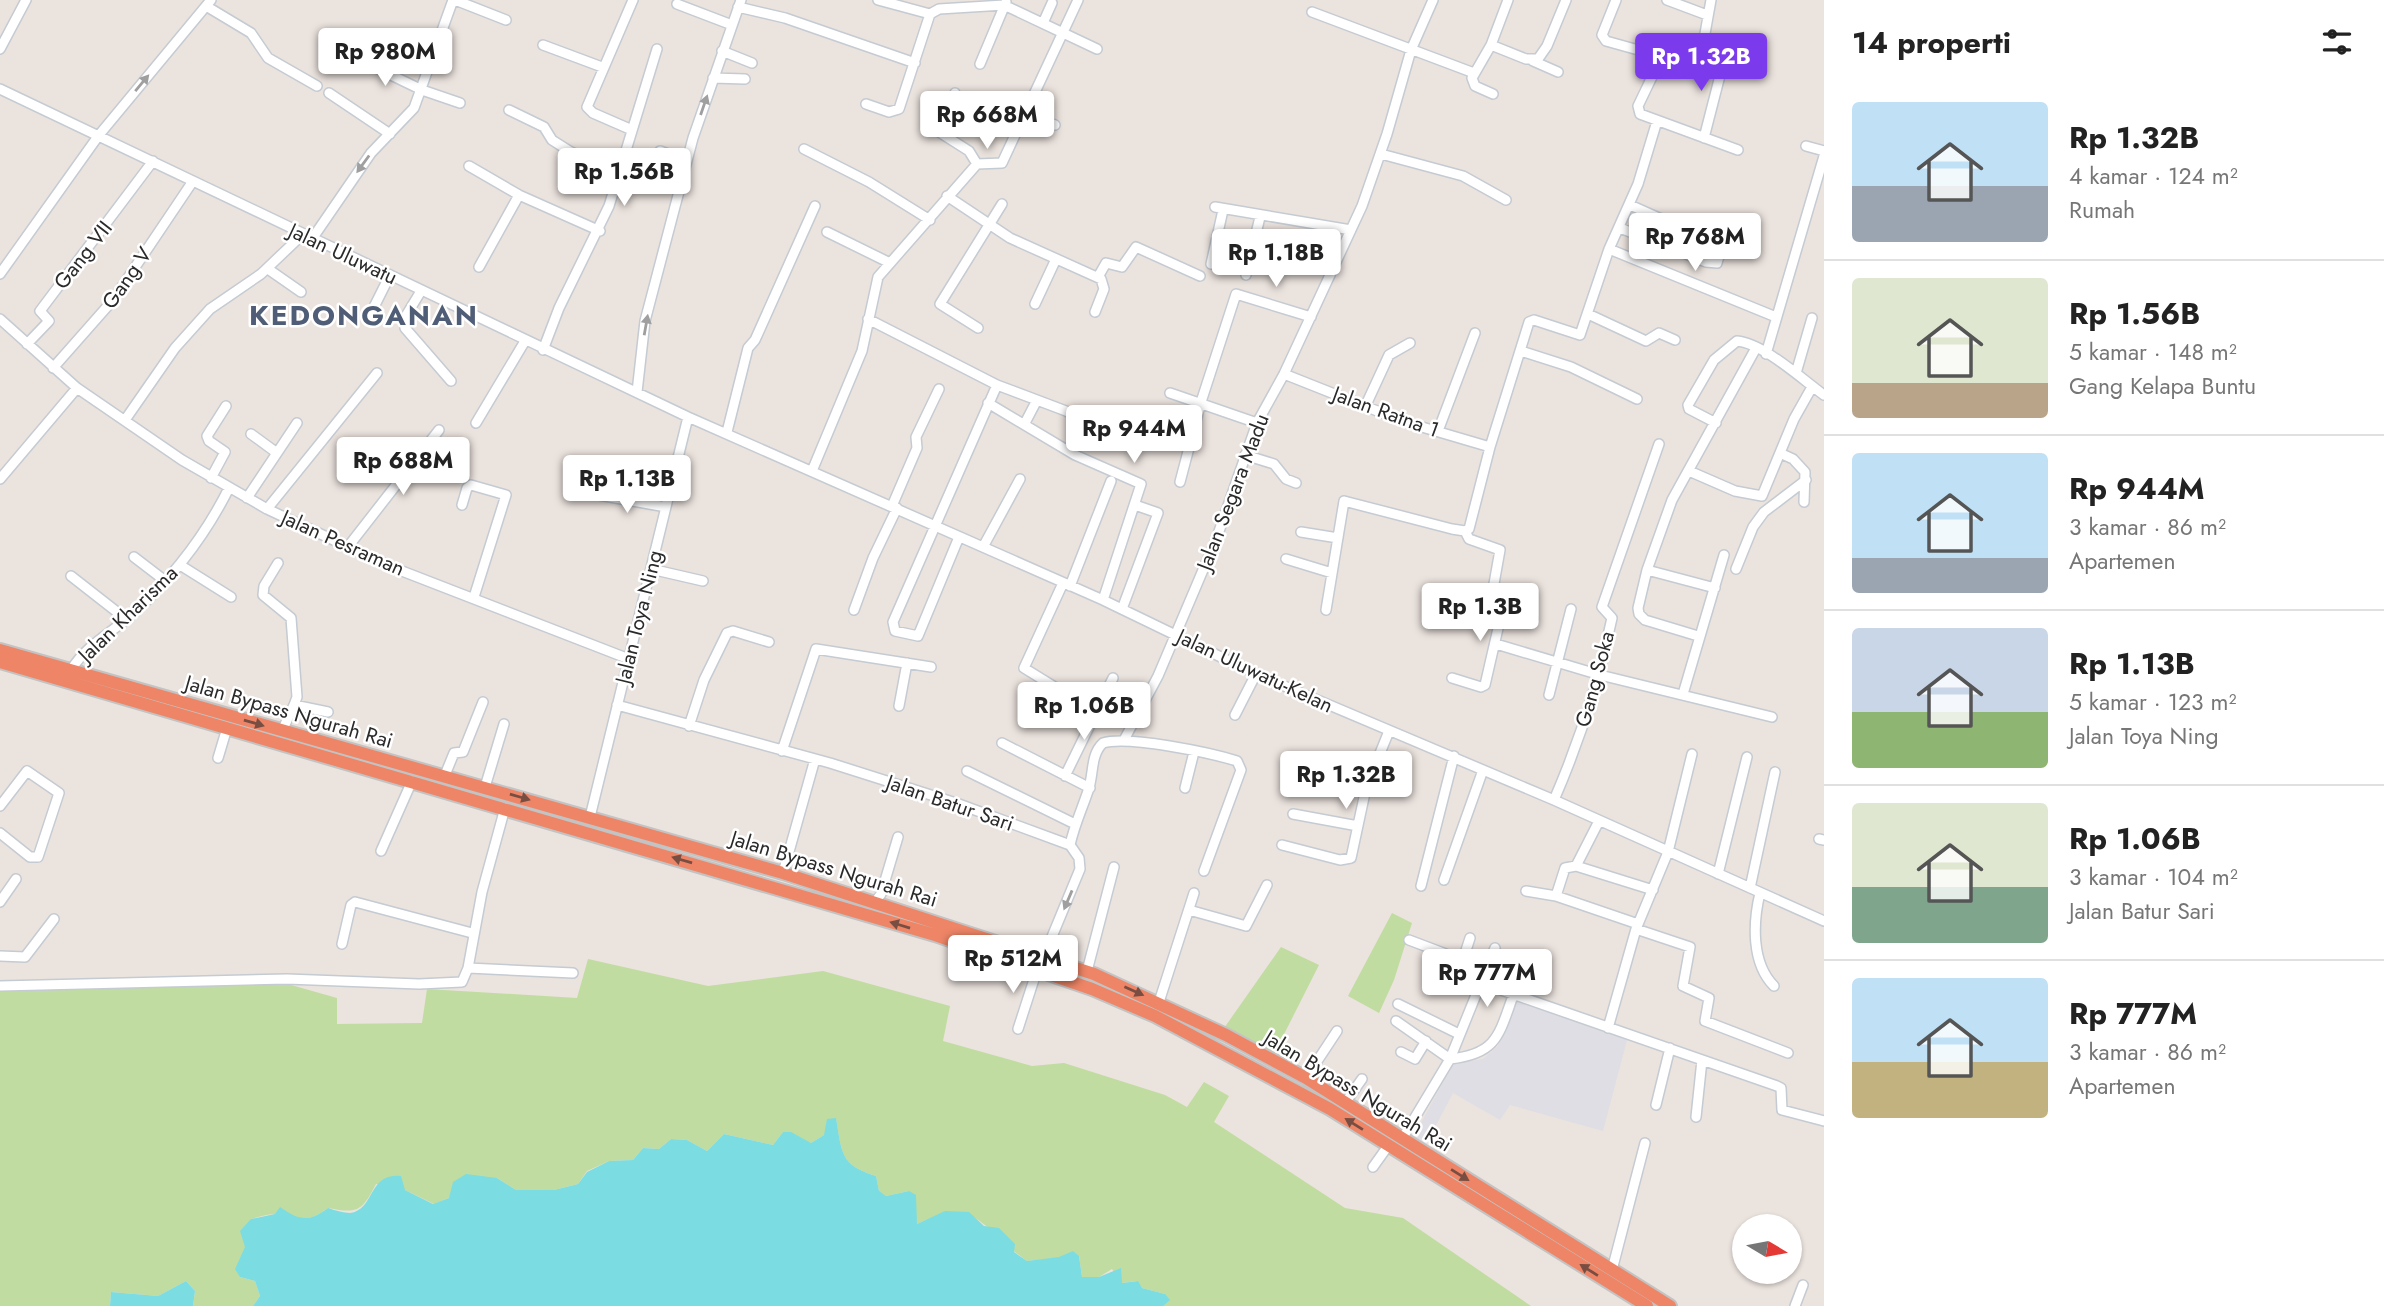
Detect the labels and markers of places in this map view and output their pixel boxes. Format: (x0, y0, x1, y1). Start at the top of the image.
pin: Rp 980M (320, 28, 450, 88)
pin: Rp 1.32B (1629, 34, 1773, 93)
pin: Rp 668M (922, 92, 1052, 151)
pin: Rp 1.56B (552, 148, 696, 208)
pin: Rp 768M (1630, 214, 1760, 273)
pin: Rp 1.18B (1204, 230, 1348, 289)
pin: Rp 944M (1069, 406, 1199, 465)
pin: Rp 688M (338, 438, 468, 497)
pin: Rp 1.13B (555, 456, 699, 515)
pin: Rp 1.3B (1415, 584, 1545, 643)
pin: Rp 1.06B (1012, 682, 1156, 742)
pin: Rp 1.32B (1274, 752, 1418, 811)
pin: Rp 512M (948, 936, 1078, 995)
pin: Rp 777M (1422, 950, 1552, 1009)

